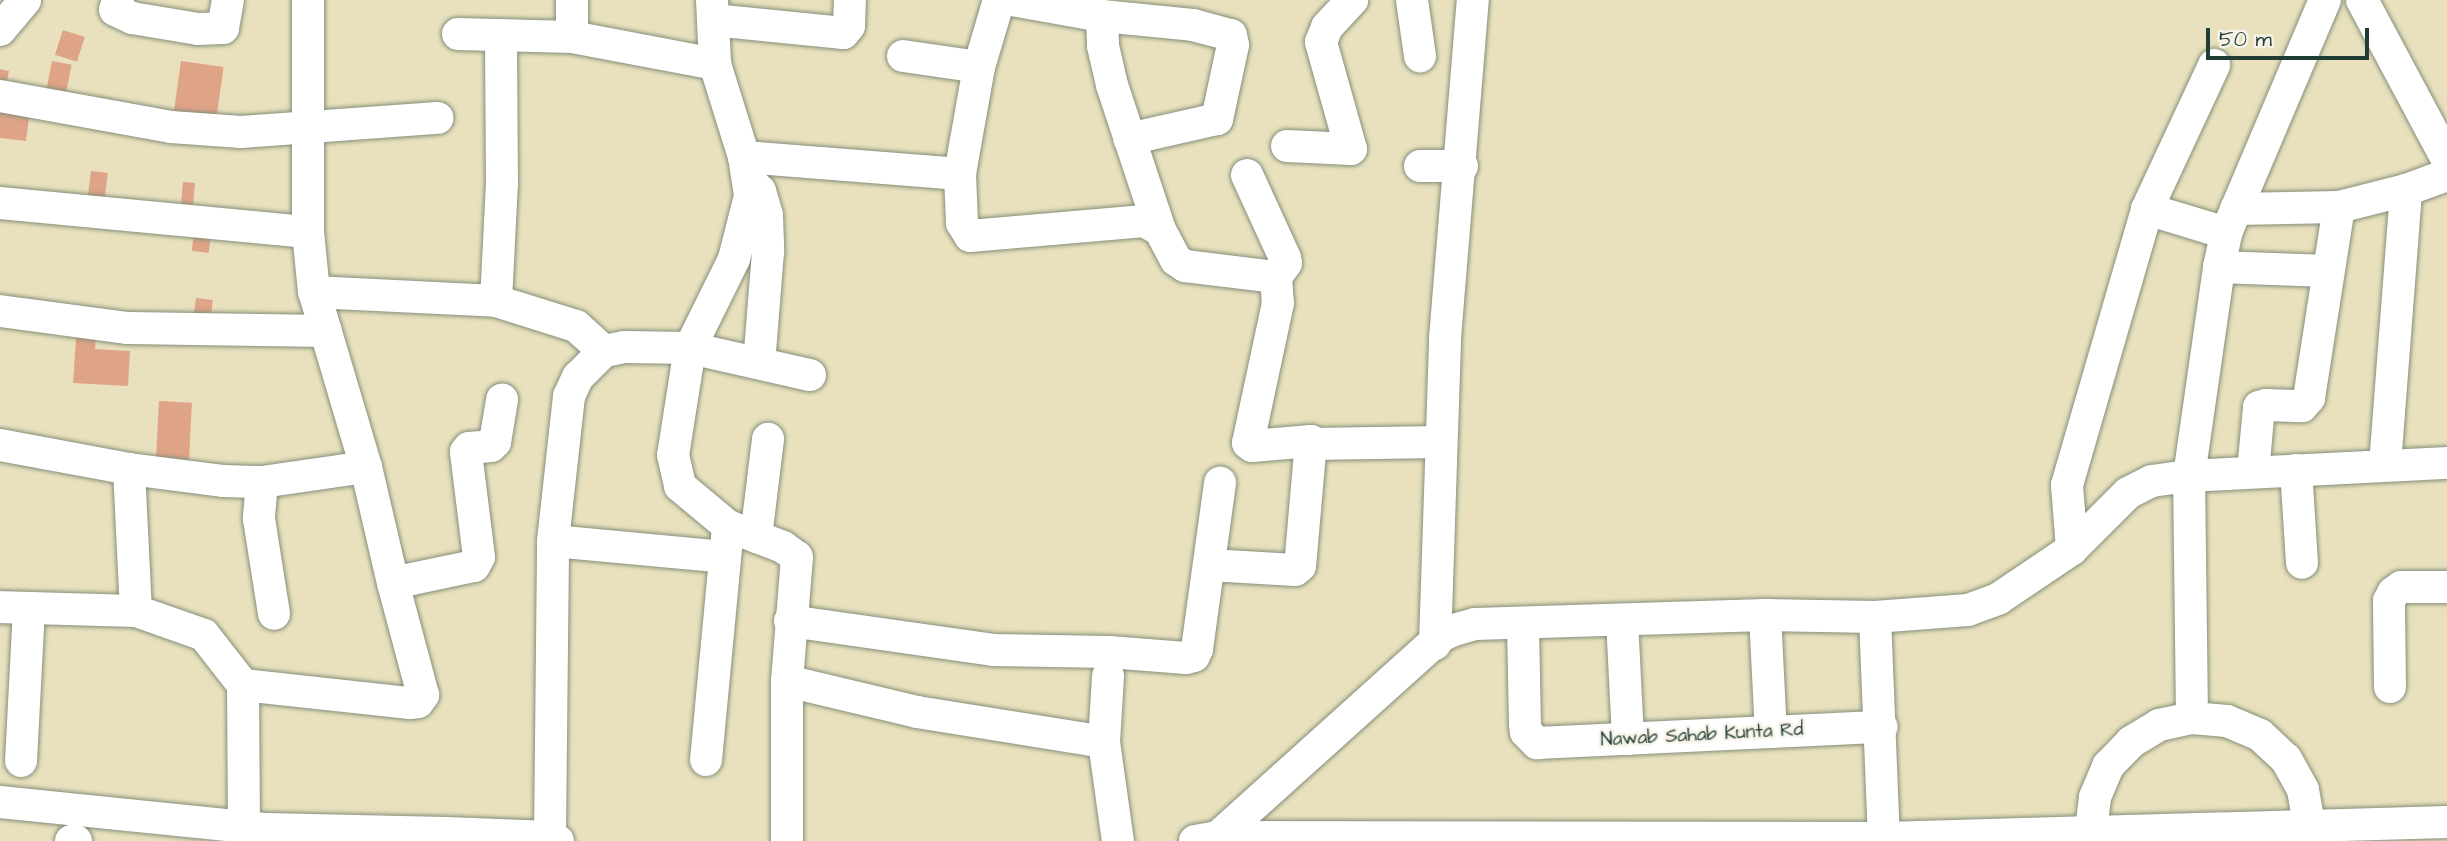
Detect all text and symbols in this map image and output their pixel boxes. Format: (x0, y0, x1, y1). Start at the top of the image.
scale bar (2209, 14, 2372, 58)
text: 50 m (2219, 25, 2272, 54)
street label: Nawab Sahab Kunta Rd (1600, 718, 1804, 752)

